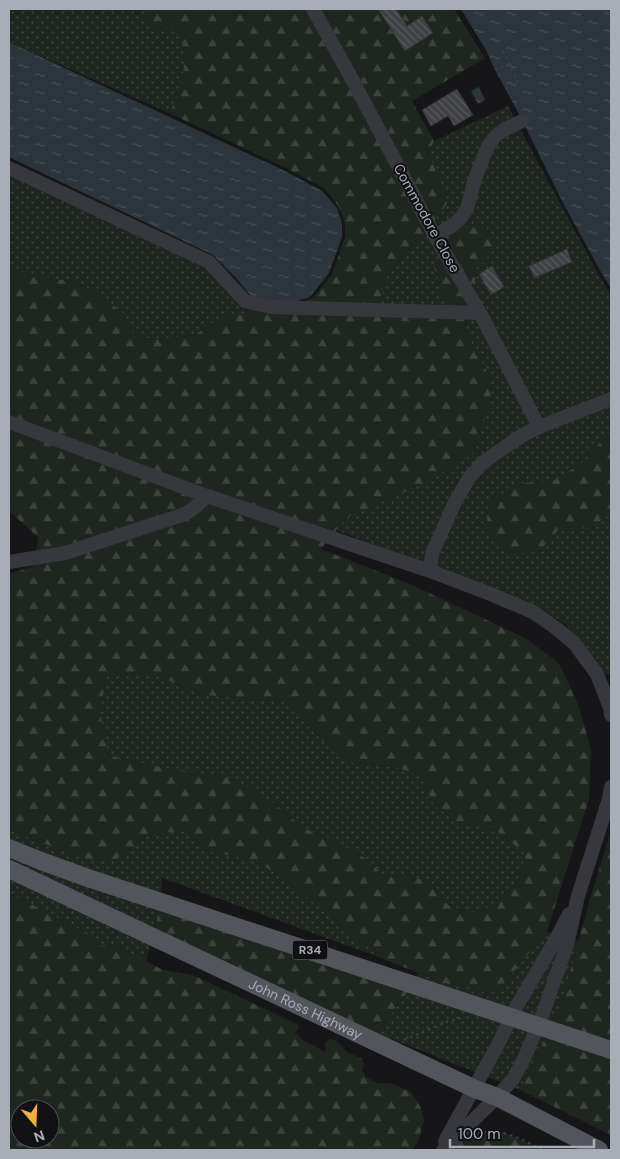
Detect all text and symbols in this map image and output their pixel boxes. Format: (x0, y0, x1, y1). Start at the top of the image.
street label: Commodore Close (390, 160, 464, 276)
road number: R34 (292, 940, 328, 960)
street label: John Ross Highway (246, 974, 366, 1044)
north arrow (10, 1099, 60, 1149)
scale bar (450, 1116, 594, 1148)
text: 100 m (458, 1124, 501, 1144)
text: N (31, 1126, 47, 1146)

